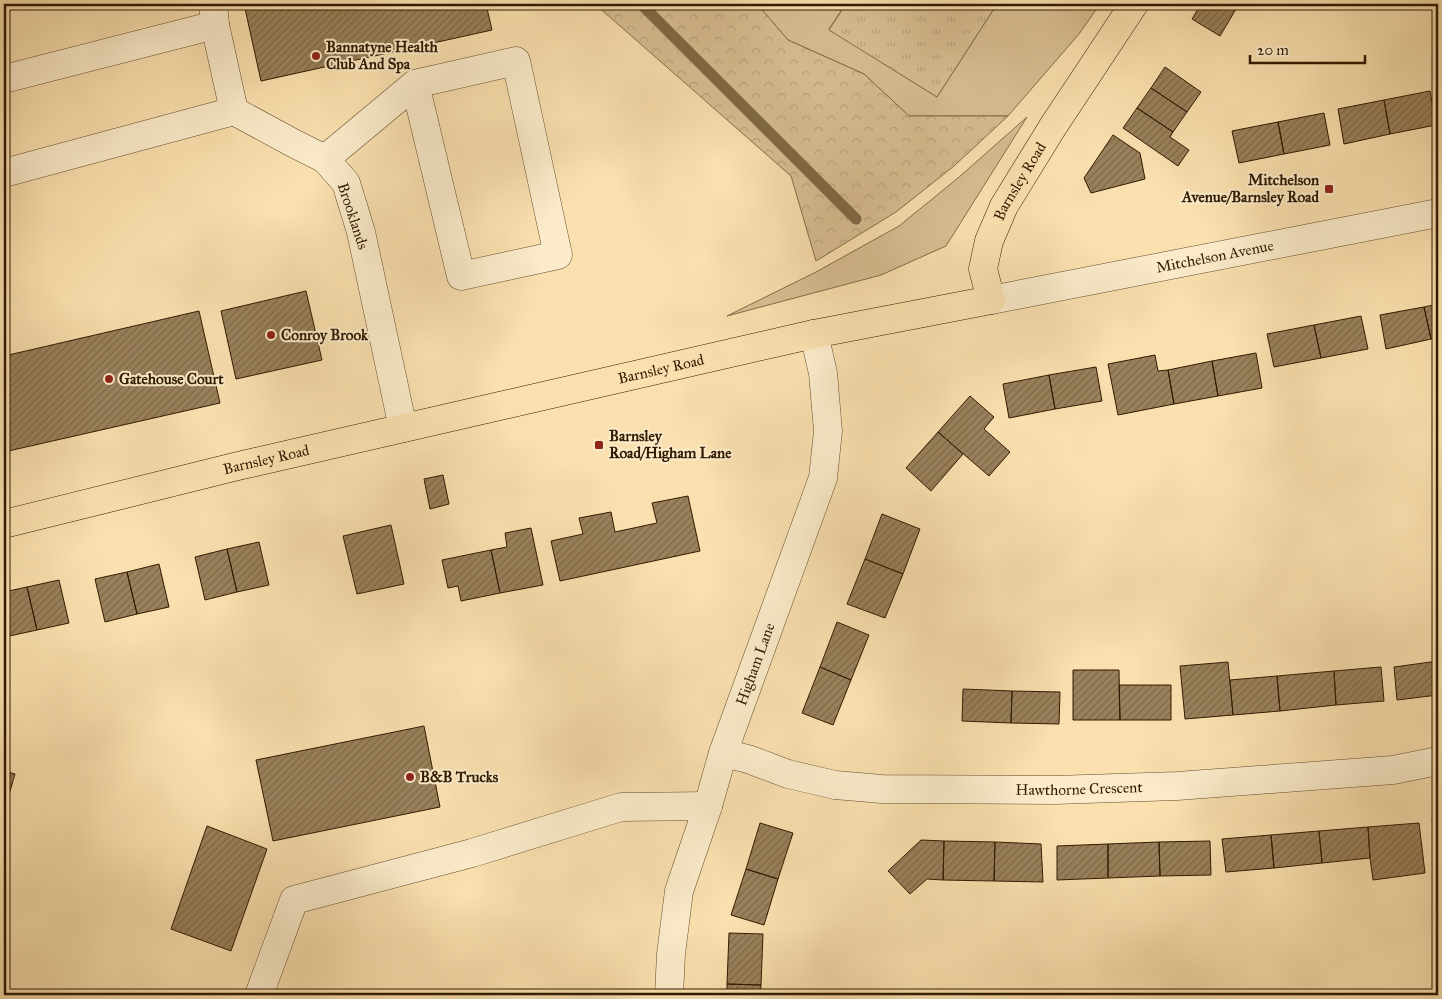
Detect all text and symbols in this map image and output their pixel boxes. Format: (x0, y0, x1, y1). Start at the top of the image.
scale bar (1250, 32, 1364, 64)
place label: Bannatyne Health Club And Spa (326, 38, 438, 74)
text: 20 m (1257, 41, 1289, 59)
marker: Bannatyne Health Club And Spa (310, 50, 322, 62)
street label: Barnsley Road (990, 139, 1050, 223)
place label: Mitchelson Avenue/Barnsley Road (1181, 171, 1320, 207)
street label: Brooklands (334, 180, 372, 252)
marker: Mitchelson Avenue/Barnsley Road (1323, 183, 1335, 195)
street label: Mitchelson Avenue (1154, 236, 1275, 277)
place label: Conroy Brook (281, 326, 369, 345)
marker: Conroy Brook (265, 329, 277, 341)
street label: Barnsley Road (616, 350, 706, 388)
place label: Gatehouse Court (119, 370, 224, 388)
marker: Gatehouse Court (103, 373, 115, 385)
place label: Barnsley Road/Higham Lane (609, 427, 732, 463)
marker: Barnsley Road/Higham Lane (593, 439, 605, 451)
street label: Barnsley Road (221, 441, 312, 478)
street label: Higham Lane (732, 620, 779, 708)
place label: B&B Trucks (420, 768, 499, 786)
marker: B&B Trucks (404, 771, 416, 783)
street label: Hawthorne Crescent (1016, 778, 1144, 799)

